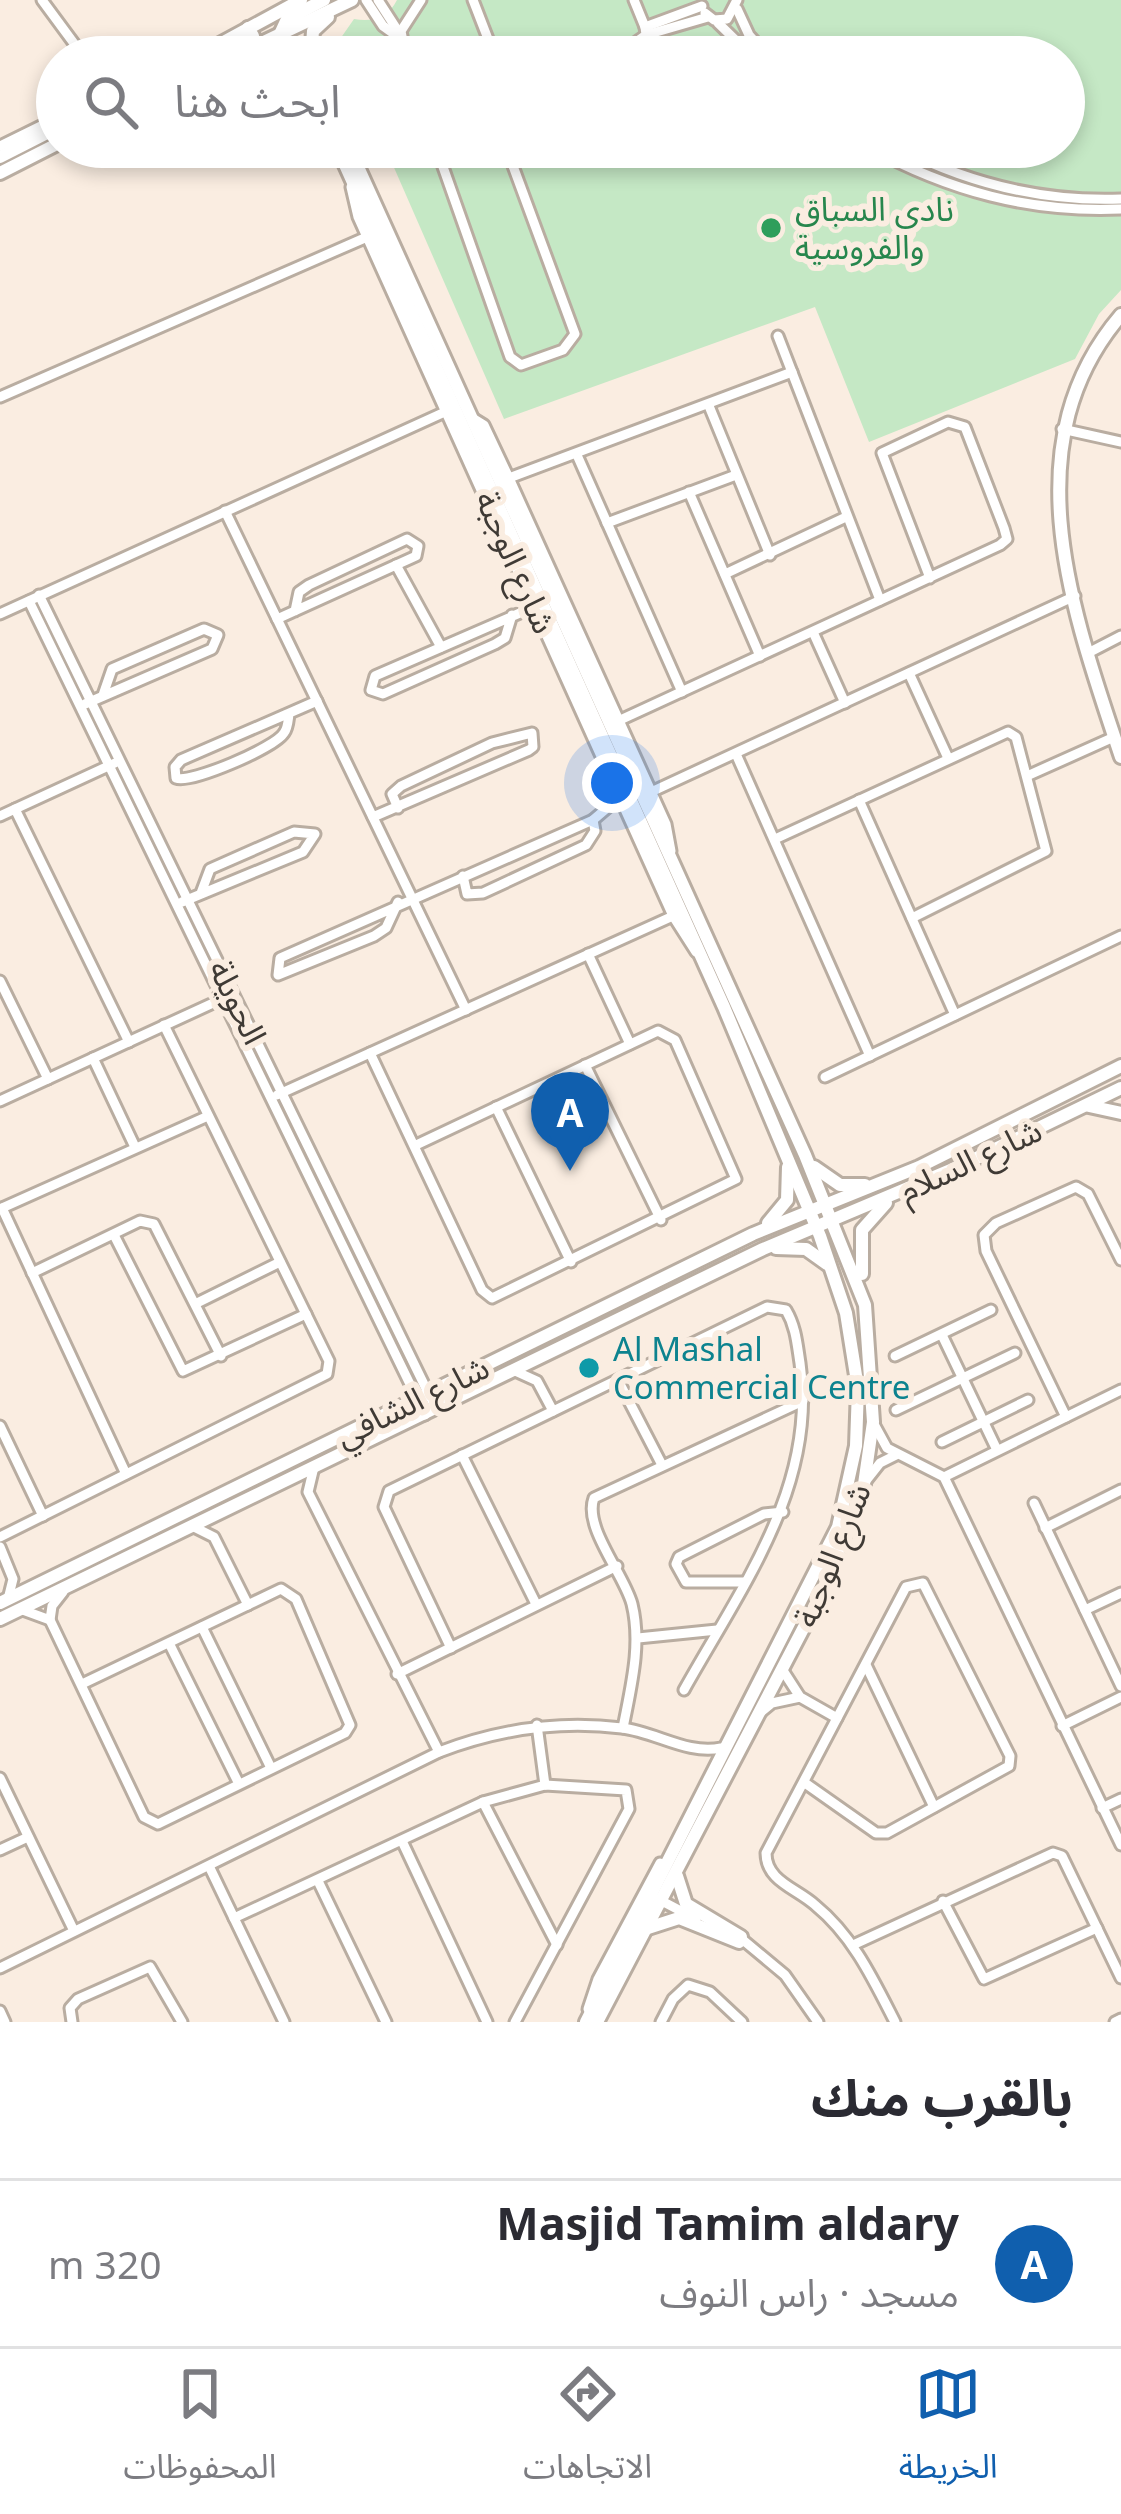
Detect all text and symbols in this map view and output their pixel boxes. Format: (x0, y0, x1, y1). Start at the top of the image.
search box (36, 36, 1085, 168)
icon: search (78, 69, 144, 135)
text: ابحث هنا (174, 69, 341, 130)
place label: نادي السباق والفروسية (795, 186, 954, 269)
marker: نادي السباق والفروسية (758, 215, 784, 241)
street label: شارع الوجبة (462, 483, 568, 641)
your location (582, 753, 642, 813)
street label: الحويلة (199, 952, 278, 1052)
pin: A (531, 1072, 609, 1171)
street label: شارع السلام (891, 1107, 1050, 1215)
place label: Al Mashal Commercial Centre (613, 1326, 910, 1409)
street label: شارع الشافي (327, 1344, 498, 1460)
marker: Al Mashal Commercial Centre (576, 1355, 602, 1381)
street label: شارع الوجبة (782, 1476, 884, 1635)
text: بالقرب منك (811, 2061, 1073, 2131)
text: Masjid Tamim aldary (496, 2192, 959, 2253)
text: 320 m (48, 2237, 162, 2290)
text: A (1021, 2237, 1048, 2290)
text: مسجد · راس النوف (660, 2265, 959, 2318)
tab: المحفوظات (123, 2361, 277, 2502)
tab: الاتجاهات (523, 2361, 652, 2502)
tab: الخريطة (899, 2361, 998, 2502)

